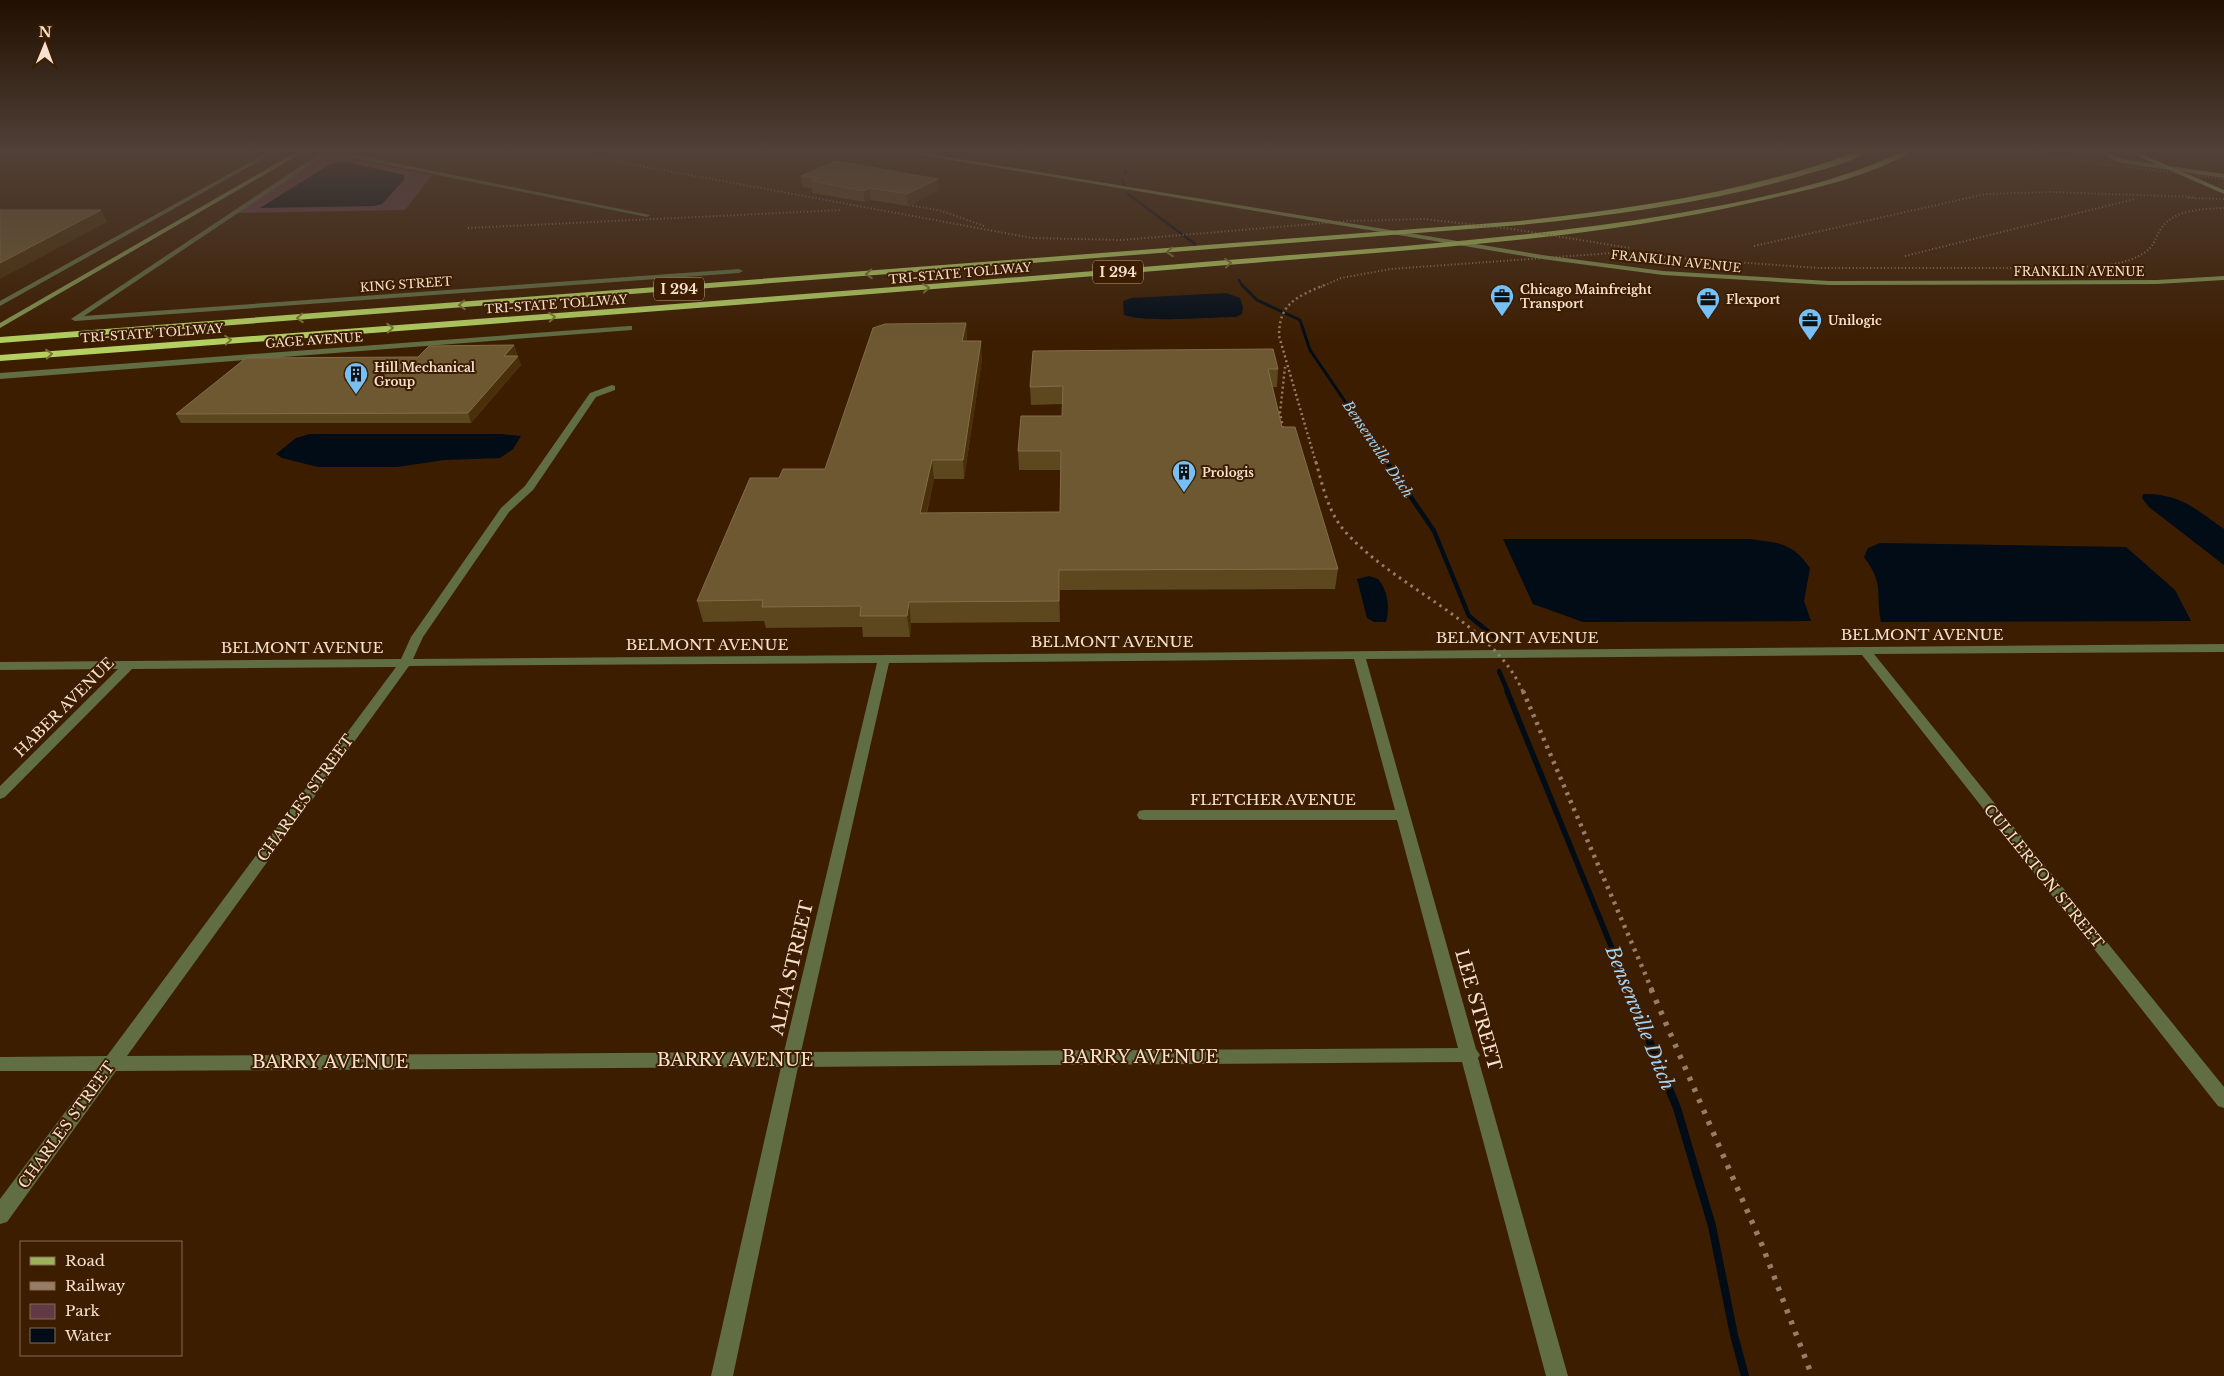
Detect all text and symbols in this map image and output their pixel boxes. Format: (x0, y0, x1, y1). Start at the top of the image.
north arrow (20, 20, 70, 70)
text: N (38, 23, 52, 41)
one-way arrow (1166, 246, 1174, 257)
street label: FRANKLIN AVENUE (1610, 247, 1742, 275)
one-way arrow (1224, 258, 1232, 269)
street label: TRI-STATE TOLLWAY (888, 259, 1032, 287)
road number: I 294 (1093, 260, 1143, 284)
street label: FRANKLIN AVENUE (2014, 264, 2145, 279)
one-way arrow (864, 269, 872, 280)
street label: KING STREET (359, 273, 453, 295)
road number: I 294 (654, 278, 704, 300)
place label: Chicago Mainfreight Transport (1520, 282, 1652, 311)
one-way arrow (923, 283, 931, 294)
office icon: Chicago Mainfreight Transport (1489, 283, 1515, 317)
office icon: Flexport (1695, 286, 1721, 320)
street label: TRI-STATE TOLLWAY (484, 292, 628, 316)
place label: Flexport (1726, 292, 1780, 307)
one-way arrow (458, 300, 466, 311)
office icon: Unilogic (1797, 307, 1823, 341)
one-way arrow (548, 311, 556, 322)
one-way arrow (296, 312, 304, 323)
place label: Unilogic (1828, 313, 1882, 328)
street label: TRI-STATE TOLLWAY (80, 321, 224, 345)
one-way arrow (386, 323, 394, 334)
street label: GAGE AVENUE (265, 329, 364, 351)
one-way arrow (224, 335, 232, 346)
one-way arrow (45, 349, 53, 360)
place label: Hill Mechanical Group (374, 360, 476, 389)
building icon: Hill Mechanical Group (343, 361, 369, 395)
water label: Bensenville Ditch (1338, 396, 1417, 501)
building icon: Prologis (1171, 459, 1197, 493)
place label: Prologis (1202, 465, 1254, 480)
street label: BELMONT AVENUE (1841, 625, 2003, 644)
street label: BELMONT AVENUE (1436, 628, 1598, 647)
street label: BELMONT AVENUE (1031, 632, 1193, 651)
street label: BELMONT AVENUE (626, 635, 788, 654)
street label: BELMONT AVENUE (221, 638, 383, 657)
street label: HABER AVENUE (10, 653, 118, 761)
street label: CHARLES STREET (253, 731, 357, 865)
street label: FLETCHER AVENUE (1190, 790, 1356, 809)
street label: CULLERTON STREET (1980, 800, 2108, 952)
street label: ALTA STREET (766, 898, 818, 1038)
water label: Bensenville Ditch (1600, 941, 1680, 1094)
street label: LEE STREET (1450, 947, 1506, 1074)
street label: BARRY AVENUE (1062, 1046, 1218, 1068)
street label: BARRY AVENUE (657, 1049, 813, 1071)
street label: BARRY AVENUE (252, 1051, 408, 1073)
street label: CHARLES STREET (14, 1058, 118, 1192)
legend (20, 1241, 182, 1356)
text: Road (65, 1251, 105, 1270)
text: Railway (65, 1276, 126, 1295)
text: Park (65, 1301, 101, 1320)
text: Water (64, 1326, 112, 1345)

